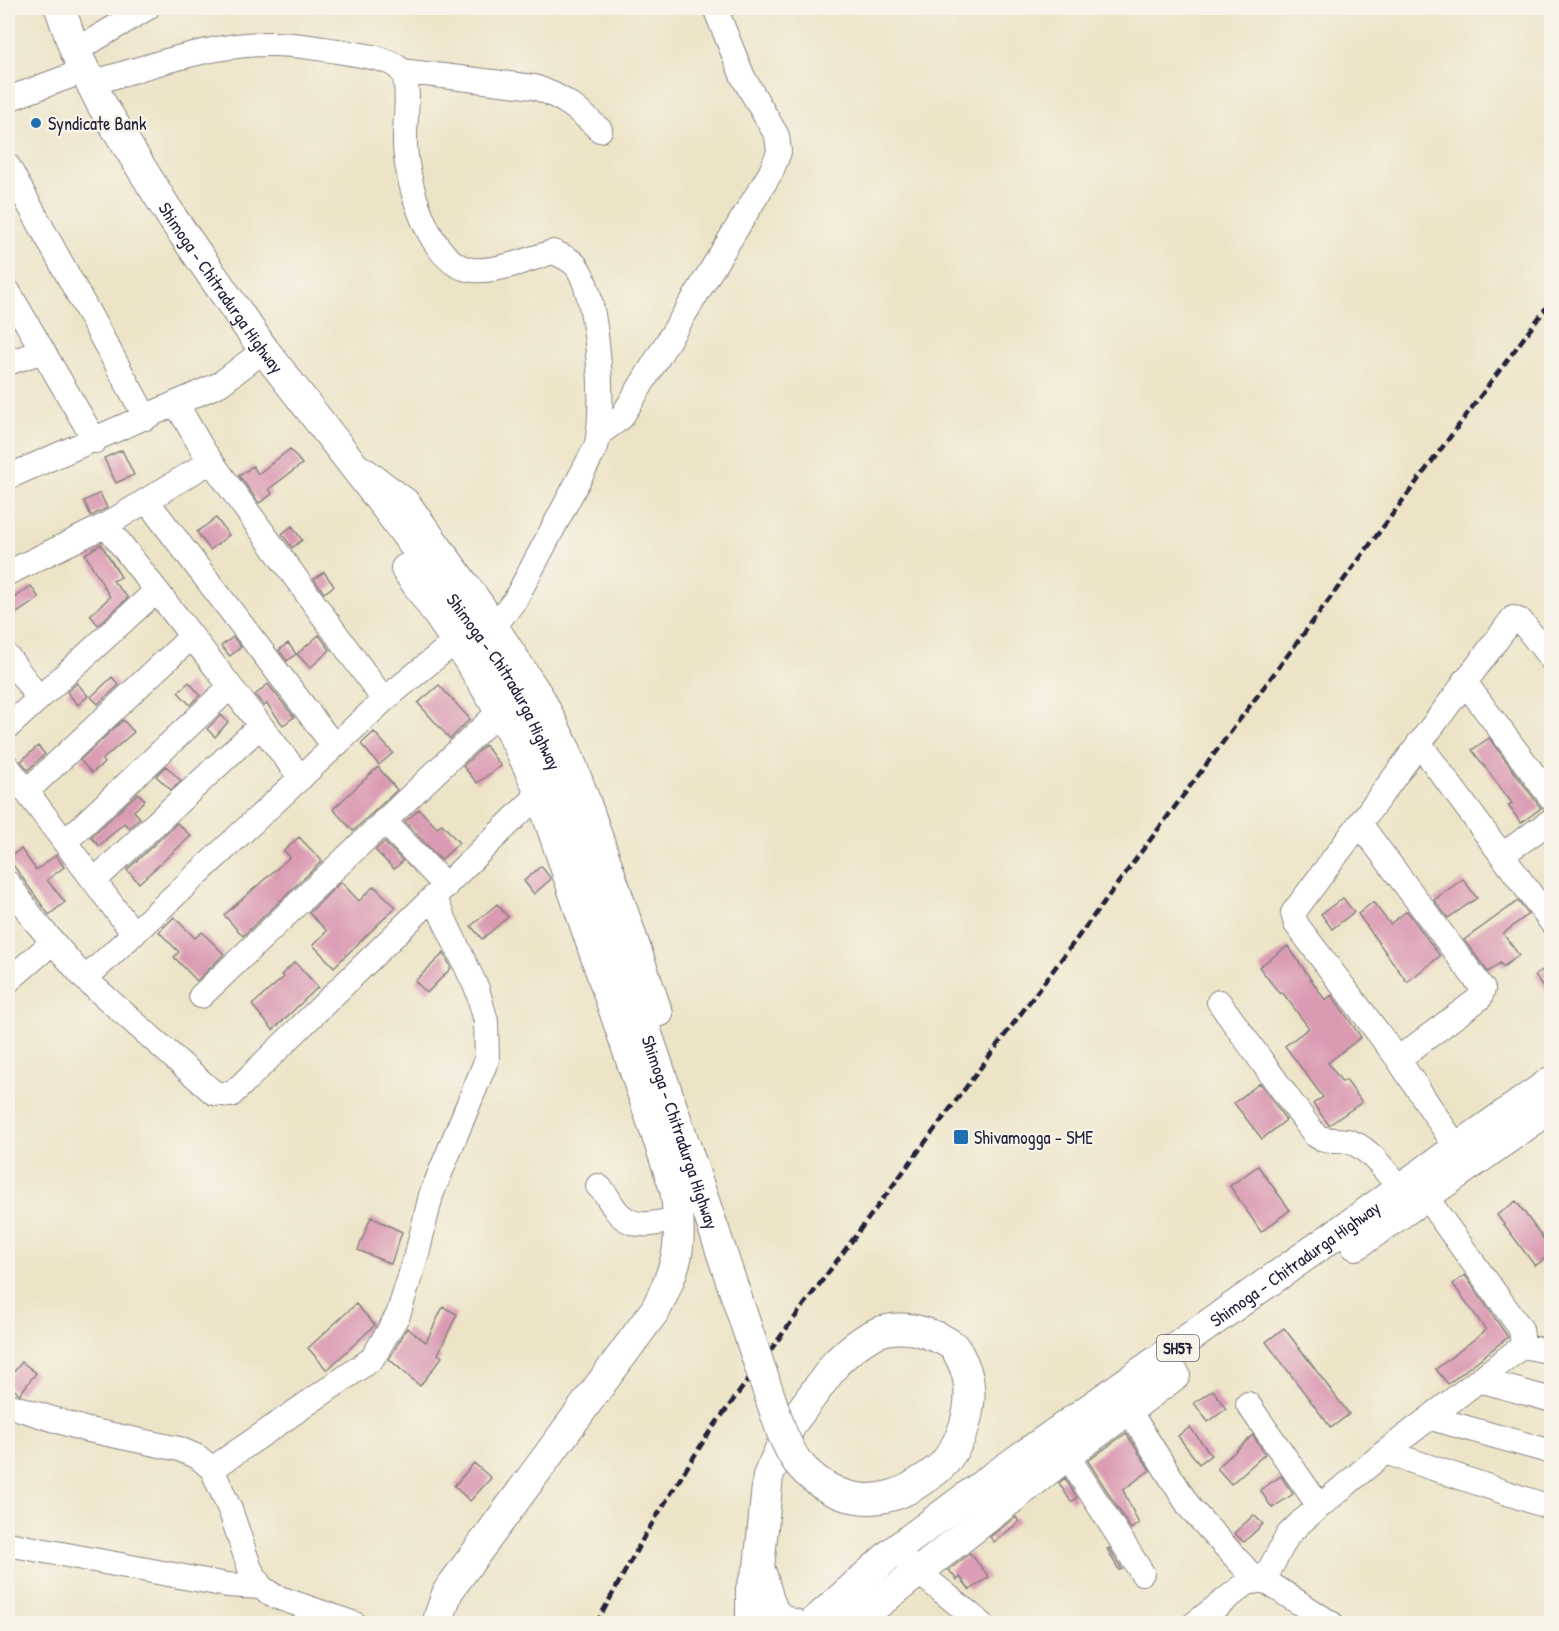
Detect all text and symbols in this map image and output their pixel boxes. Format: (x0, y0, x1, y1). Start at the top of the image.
place label: Syndicate Bank (48, 111, 147, 136)
marker: Syndicate Bank (29, 116, 43, 130)
street label: Shimoga - Chitradurga Highway (153, 197, 290, 378)
street label: Shimoga - Chitradurga Highway (441, 588, 568, 774)
street label: Shimoga - Chitradurga Highway (636, 1032, 725, 1233)
place label: Shivamogga - SME (974, 1125, 1093, 1150)
marker: Shivamogga - SME (952, 1128, 970, 1146)
street label: Shimoga - Chitradurga Highway (1205, 1194, 1385, 1332)
road number: SH57 (1157, 1335, 1199, 1361)

